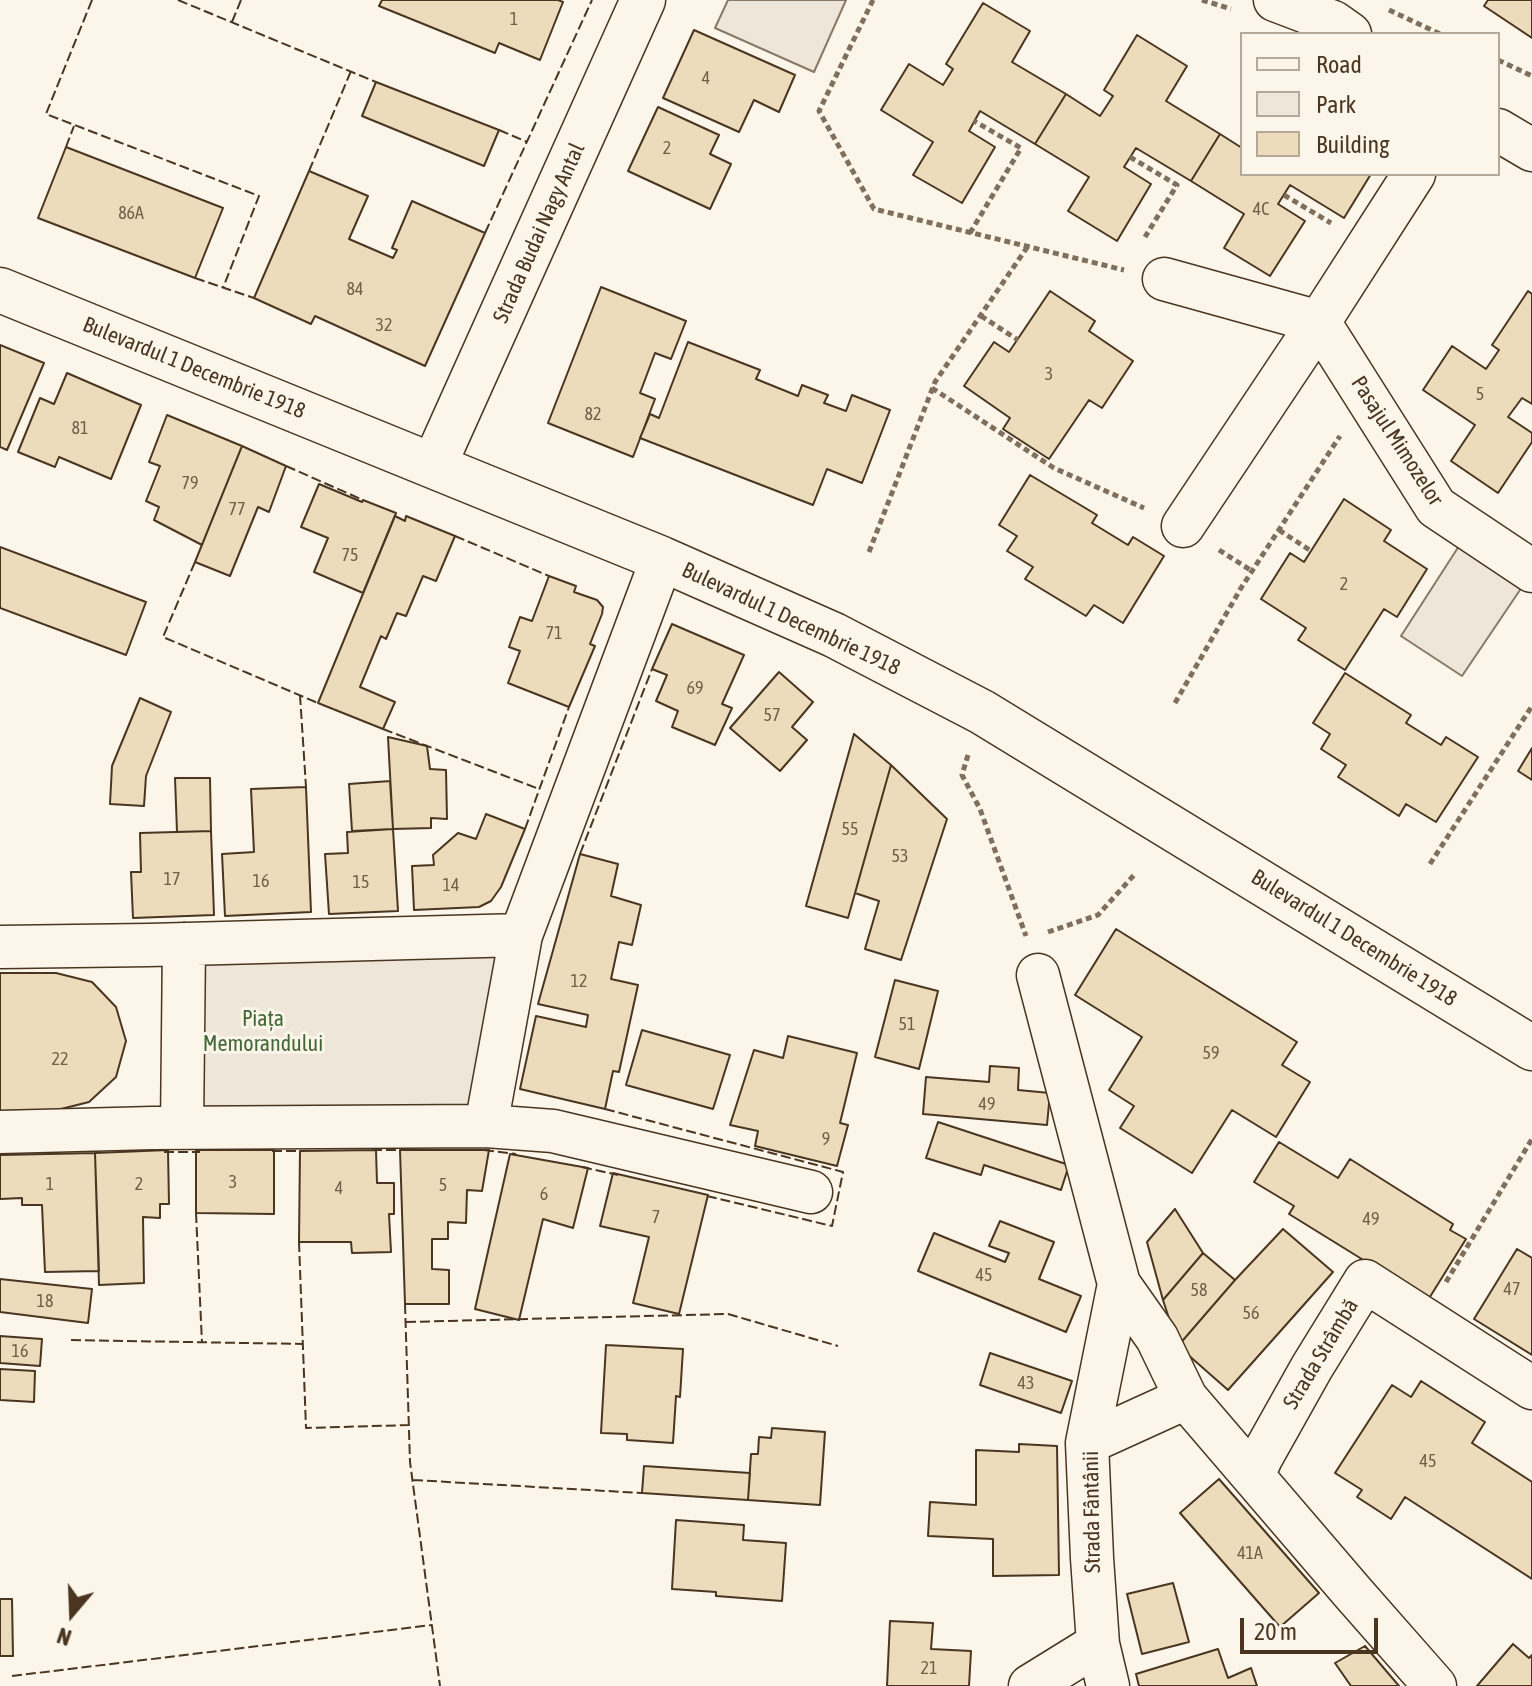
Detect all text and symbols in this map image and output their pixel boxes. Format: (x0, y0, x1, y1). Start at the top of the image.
house number: 1 (510, 8, 518, 30)
legend (1240, 32, 1500, 176)
text: Road (1316, 51, 1362, 78)
house number: 4 (702, 67, 710, 89)
text: Park (1316, 91, 1356, 118)
text: Building (1316, 131, 1389, 158)
house number: 2 (663, 137, 671, 159)
street label: Strada Budai Nagy Antal (488, 139, 590, 327)
house number: 4C (1253, 198, 1269, 220)
house number: 86A (118, 202, 144, 224)
house number: 84 (347, 278, 363, 300)
street label: Bulevardul 1 Decembrie 1918 (79, 311, 309, 425)
house number: 32 (376, 314, 392, 336)
house number: 3 (1045, 363, 1053, 385)
street label: Pasajul Mimozelor (1345, 371, 1449, 511)
house number: 5 (1476, 383, 1484, 405)
house number: 82 (585, 403, 601, 425)
house number: 81 (72, 417, 88, 439)
house number: 79 (182, 472, 198, 494)
house number: 77 (229, 498, 245, 520)
house number: 75 (342, 544, 358, 566)
street label: Bulevardul 1 Decembrie 1918 (678, 557, 904, 681)
house number: 2 (1340, 573, 1348, 595)
house number: 71 (546, 622, 562, 644)
house number: 69 (687, 677, 703, 699)
house number: 57 (764, 704, 780, 726)
house number: 55 (842, 818, 858, 840)
house number: 53 (892, 845, 908, 867)
street label: Bulevardul 1 Decembrie 1918 (1246, 864, 1462, 1012)
house number: 17 (164, 868, 180, 890)
house number: 16 (253, 870, 269, 892)
house number: 15 (353, 871, 369, 893)
house number: 14 (443, 874, 459, 896)
house number: 12 (571, 970, 587, 992)
park label: Piața Memorandului (203, 1006, 323, 1058)
house number: 51 (899, 1013, 915, 1035)
house number: 59 (1203, 1042, 1219, 1064)
house number: 22 (52, 1048, 68, 1070)
house number: 49 (979, 1093, 995, 1115)
house number: 9 (822, 1128, 830, 1150)
house number: 3 (229, 1171, 237, 1193)
house number: 1 (46, 1173, 54, 1195)
house number: 2 (135, 1173, 143, 1195)
house number: 5 (439, 1174, 447, 1196)
house number: 4 (335, 1177, 343, 1199)
house number: 6 (540, 1183, 548, 1205)
house number: 7 (652, 1206, 660, 1228)
house number: 49 (1363, 1208, 1379, 1230)
house number: 45 (976, 1264, 992, 1286)
house number: 47 (1504, 1278, 1520, 1300)
house number: 58 (1191, 1279, 1207, 1301)
house number: 18 (37, 1290, 53, 1312)
street label: Strada Strâmbă (1278, 1294, 1364, 1414)
house number: 56 (1243, 1302, 1259, 1324)
house number: 16 (12, 1340, 28, 1362)
house number: 43 (1018, 1372, 1034, 1394)
house number: 45 (1420, 1450, 1436, 1472)
street label: Strada Fântânii (1078, 1451, 1106, 1573)
house number: 41A (1237, 1542, 1263, 1564)
north arrow (32, 1574, 112, 1654)
scale bar (1244, 1602, 1382, 1652)
text: 20 m (1254, 1618, 1297, 1645)
text: N (54, 1622, 75, 1651)
house number: 21 (921, 1657, 937, 1679)

